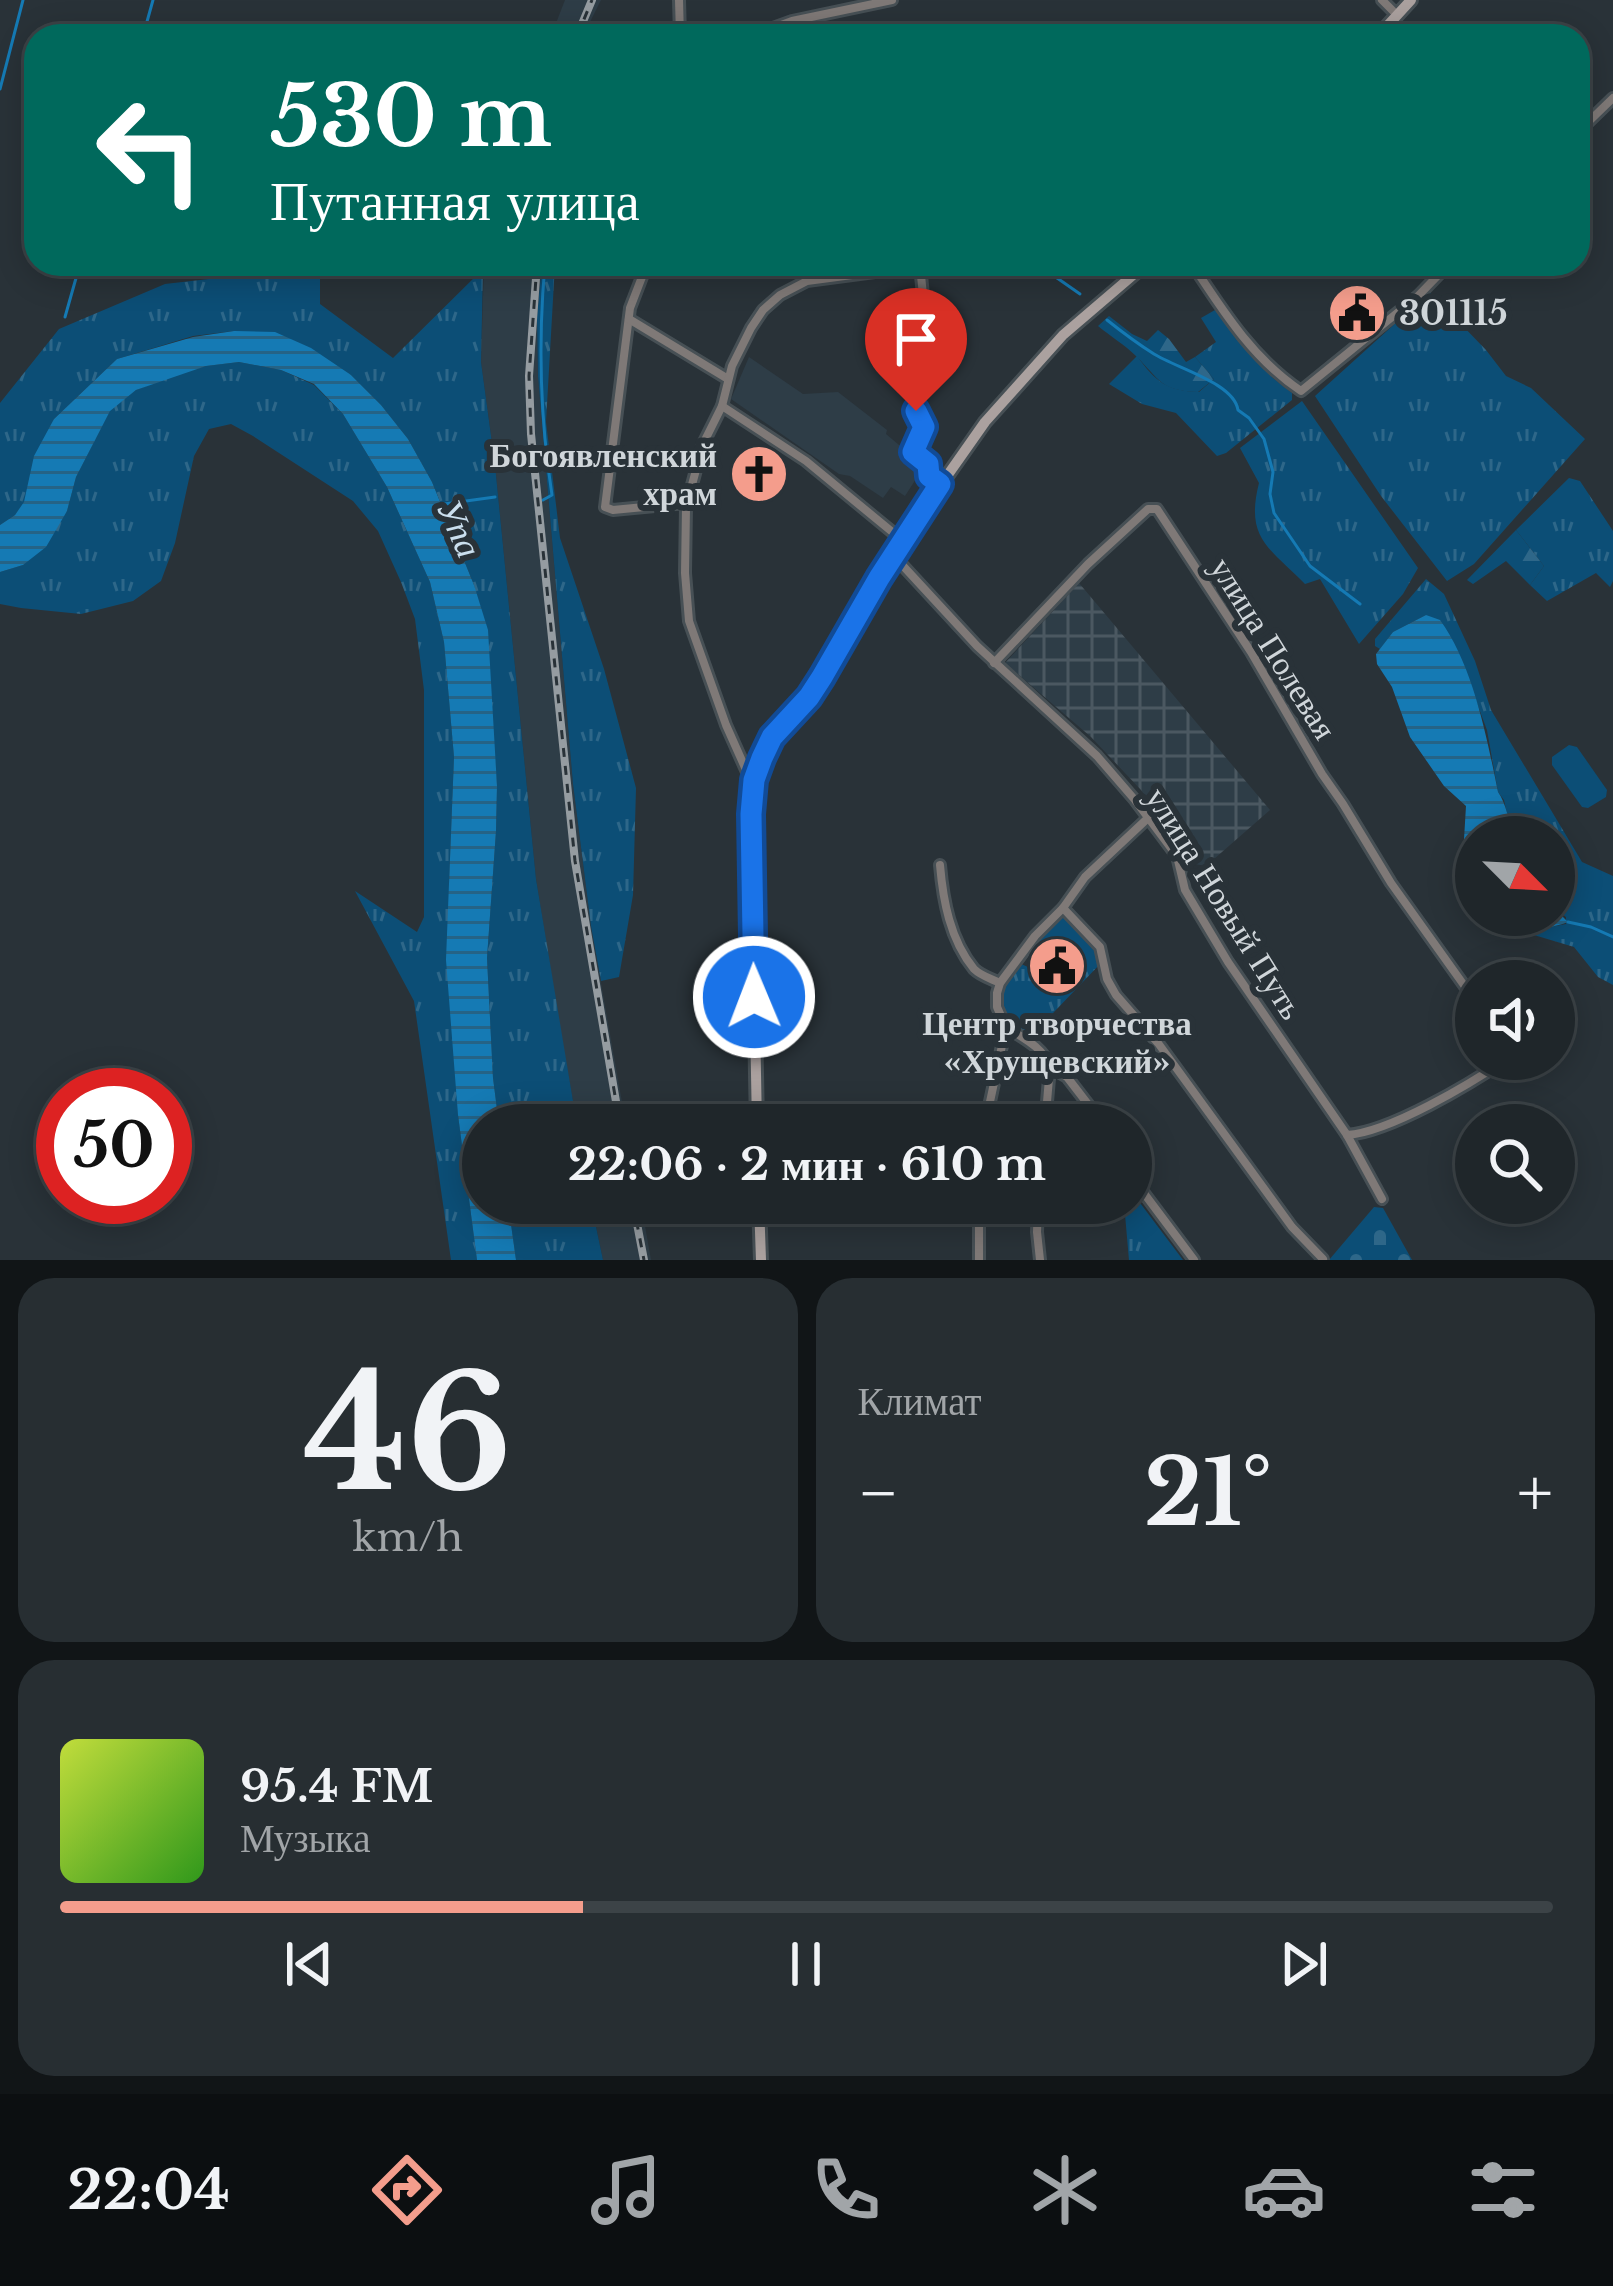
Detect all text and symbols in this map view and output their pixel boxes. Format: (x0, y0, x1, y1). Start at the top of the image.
text: 530 m (270, 65, 552, 169)
icon: left (72, 72, 228, 228)
text: Путанная улица (270, 168, 640, 235)
public building icon: 301115 (1326, 282, 1388, 344)
pin (865, 288, 967, 411)
place label: 301115 (1399, 293, 1508, 334)
icon: arrive (883, 306, 949, 372)
place label: Богоявленский храм (490, 435, 717, 514)
church icon: Богоявленский храм (728, 443, 790, 505)
water label: Упа (427, 492, 492, 564)
street label: улица Полевая (1201, 550, 1346, 747)
street label: улица Новый Путь (1137, 780, 1312, 1027)
north arrow (1455, 816, 1575, 936)
map controls (1455, 816, 1575, 1224)
position arrow (691, 934, 817, 1060)
public building icon: Центр творчества «Хрущевский» (1026, 935, 1088, 997)
button: sound (1455, 960, 1575, 1080)
place label: Центр творчества «Хрущевский» (922, 1003, 1192, 1082)
speed limit sign: 50 (36, 1068, 192, 1224)
button: search (1455, 1104, 1575, 1224)
text: 22:06 · 2 мин · 610 m (568, 1136, 1046, 1192)
text: 46 (303, 1338, 512, 1531)
text: Климат (858, 1377, 982, 1426)
text: 21° (1144, 1438, 1272, 1549)
text: − (858, 1452, 899, 1534)
text: + (1517, 1452, 1553, 1534)
text: km/h (352, 1513, 463, 1562)
text: 95.4 FM (240, 1758, 433, 1814)
text: Музыка (240, 1814, 370, 1863)
icon: previous (276, 1931, 342, 1997)
icon: pause (773, 1931, 839, 1997)
icon: next (1271, 1931, 1337, 1997)
icon: directions (365, 2148, 449, 2232)
icon: music (584, 2148, 668, 2232)
icon: phone (804, 2148, 888, 2232)
icon: climate (1023, 2148, 1107, 2232)
icon: car (1242, 2148, 1326, 2232)
icon: filters (1461, 2148, 1545, 2232)
text: 22:04 (68, 2157, 230, 2224)

